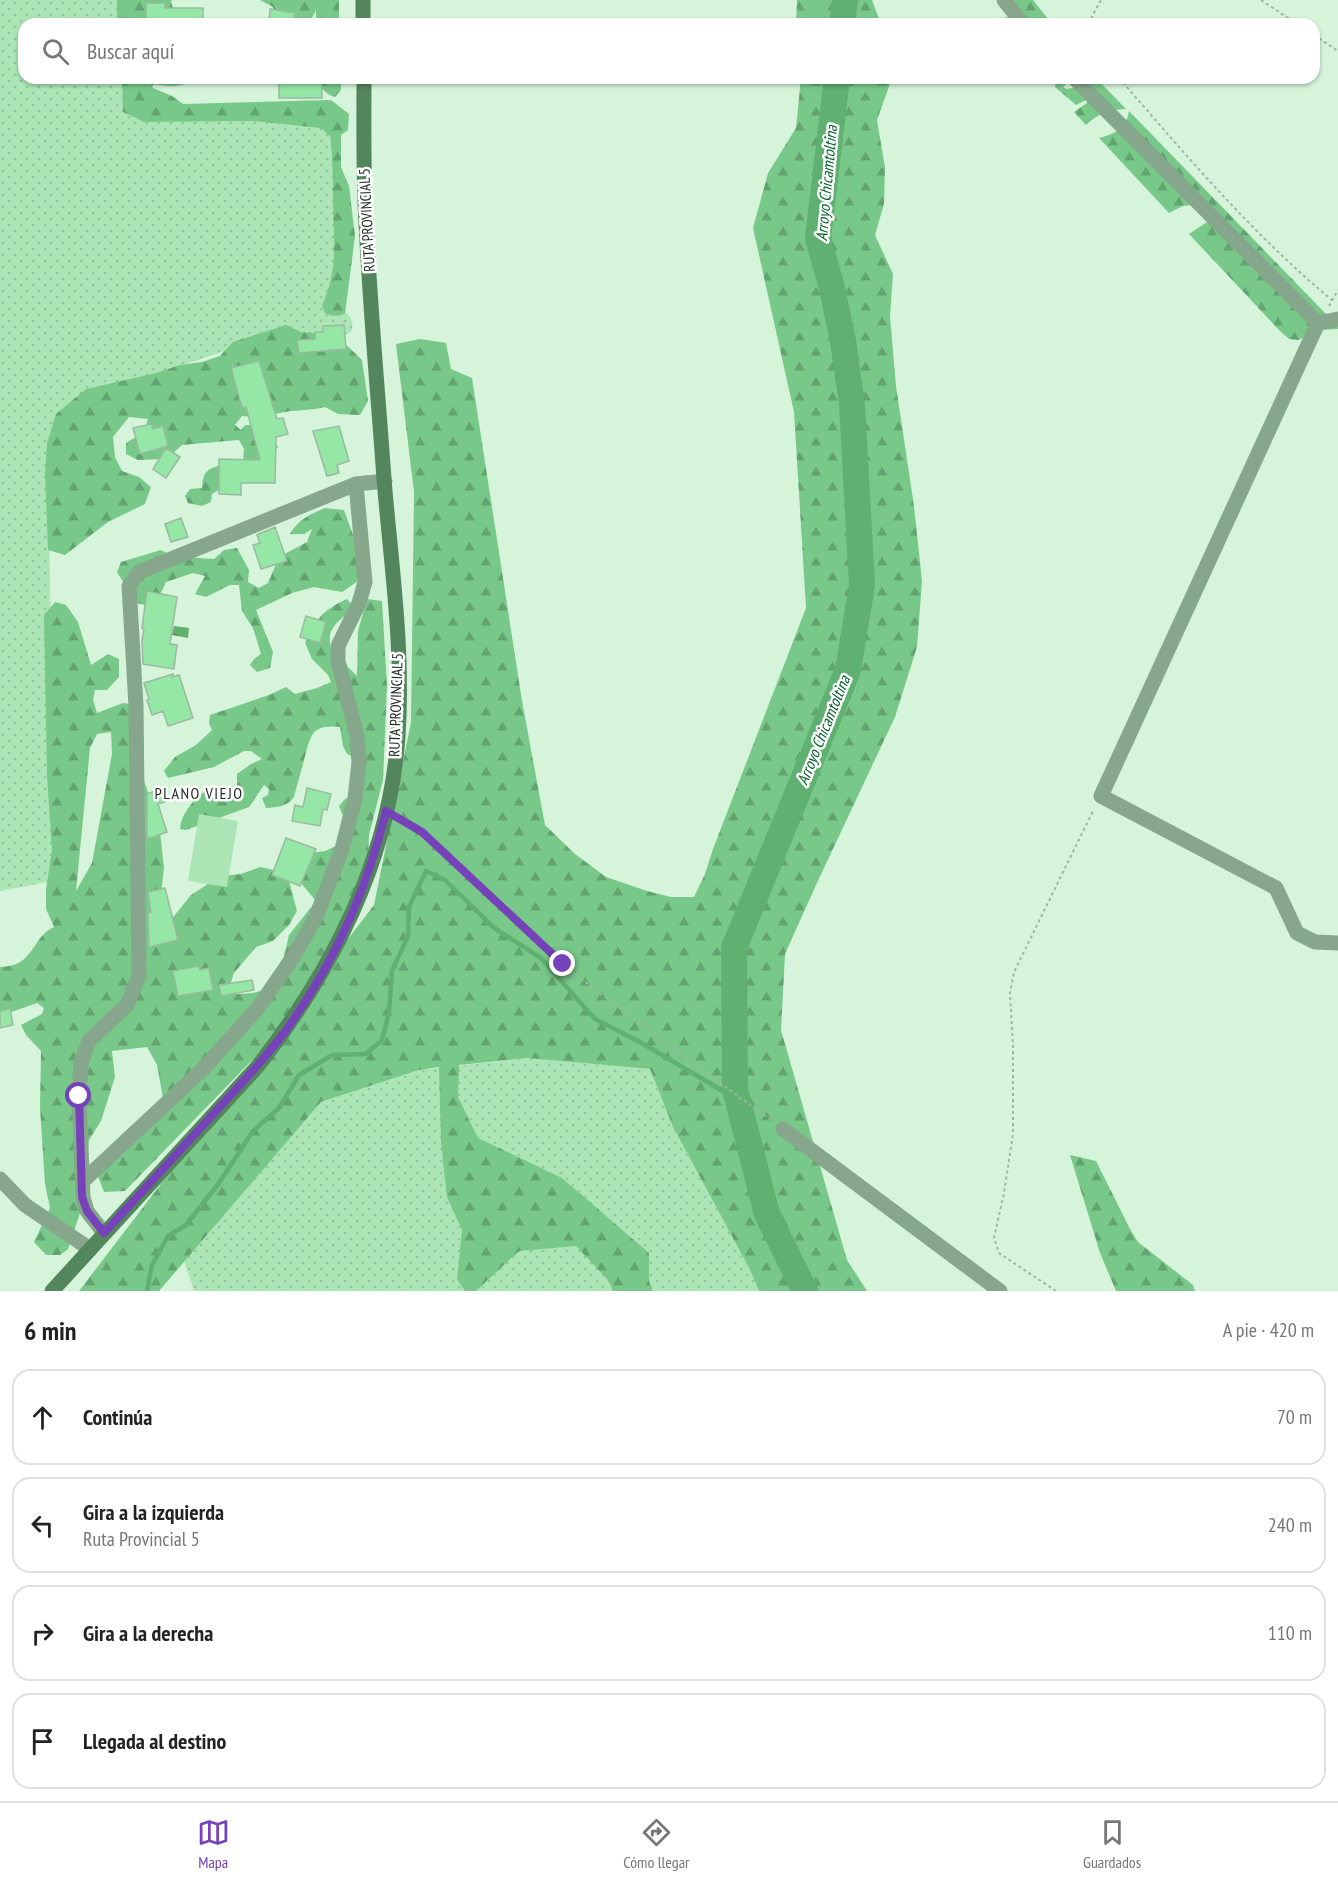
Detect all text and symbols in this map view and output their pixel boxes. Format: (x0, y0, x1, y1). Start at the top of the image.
search box (18, 18, 1320, 84)
icon: search (39, 35, 72, 68)
text: Buscar aquí (87, 37, 174, 65)
water label: Arroyo Chicamtoltina (811, 123, 841, 242)
street label: RUTA PROVINCIAL 5 (354, 168, 379, 272)
street label: RUTA PROVINCIAL 5 (384, 653, 407, 757)
water label: Arroyo Chicamtoltina (792, 671, 855, 788)
district label: PLANO VIEJO (154, 783, 244, 803)
route end (549, 950, 575, 976)
route start (65, 1082, 91, 1108)
text: 6 min (24, 1314, 77, 1347)
text: A pie · 420 m (1223, 1317, 1314, 1343)
icon: ahead (26, 1401, 59, 1434)
text: Continúa (83, 1403, 152, 1431)
text: 70 m (1277, 1404, 1312, 1430)
text: Gira a la izquierda (83, 1498, 224, 1526)
icon: left (26, 1509, 59, 1542)
text: 240 m (1268, 1512, 1312, 1538)
text: Ruta Provincial 5 (83, 1526, 200, 1552)
icon: right (26, 1617, 59, 1650)
text: Gira a la derecha (83, 1619, 213, 1647)
text: 110 m (1268, 1620, 1312, 1646)
icon: arrive (26, 1725, 59, 1758)
text: Llegada al destino (83, 1727, 226, 1755)
tab: Mapa (197, 1816, 230, 1872)
tab: Cómo llegar (623, 1816, 689, 1872)
tab: Guardados (1083, 1816, 1141, 1872)

